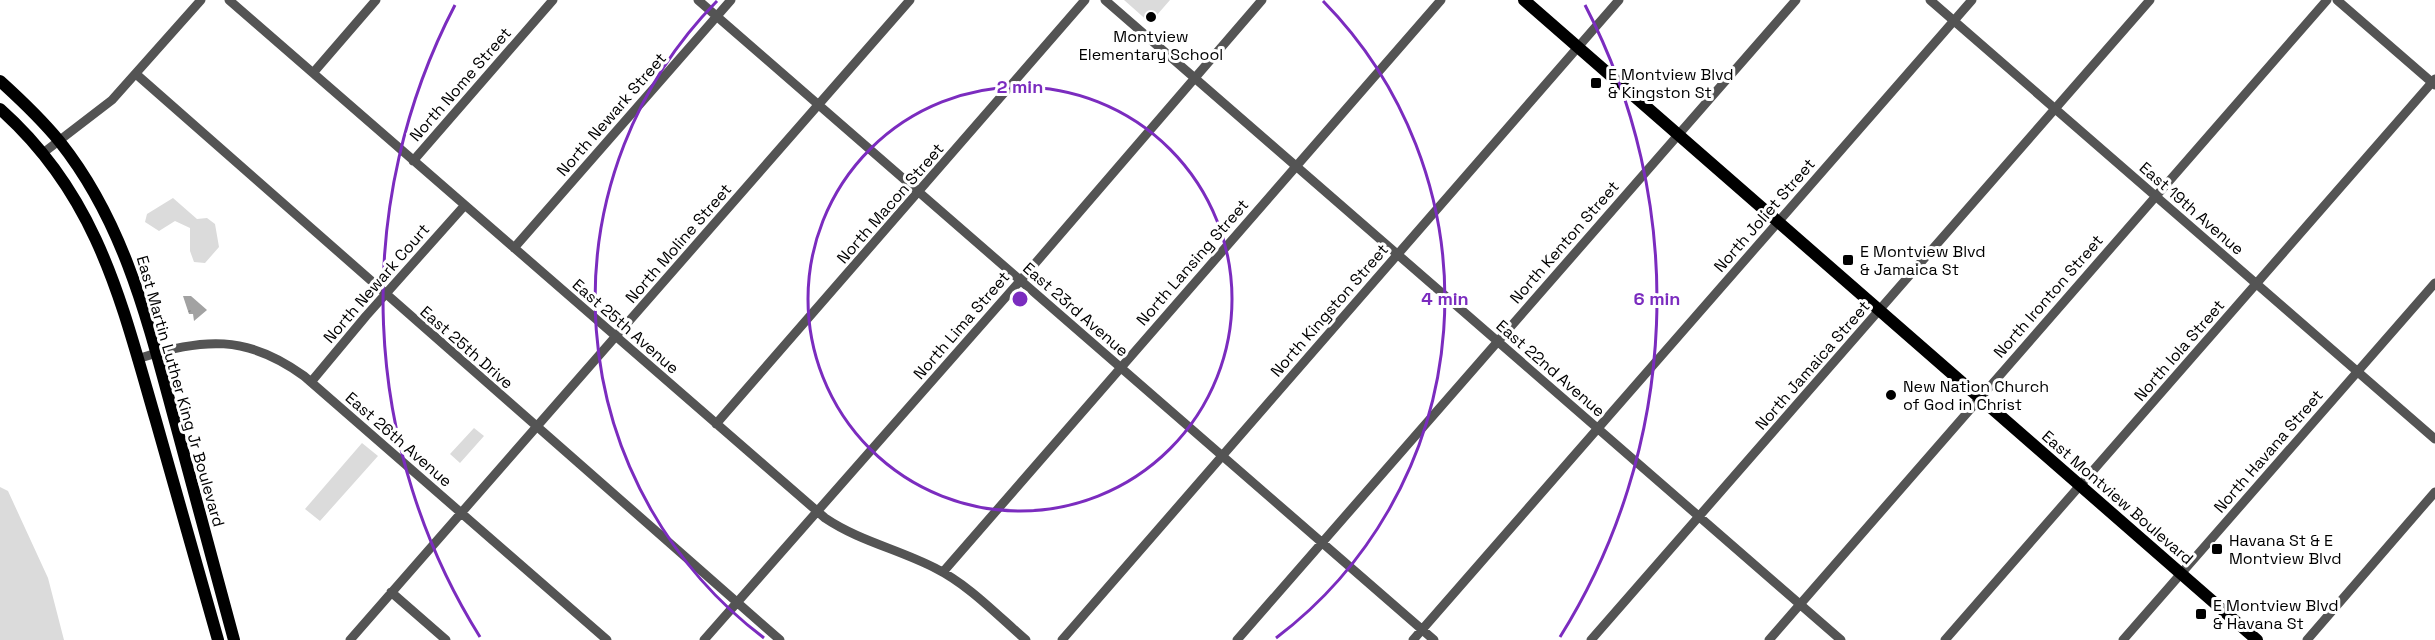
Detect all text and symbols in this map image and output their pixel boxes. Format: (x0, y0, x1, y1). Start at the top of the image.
marker: Montview Elementary School (1144, 10, 1158, 24)
street label: North Nome Street (405, 23, 516, 146)
place label: Montview Elementary School (1079, 26, 1223, 65)
street label: North Newark Street (552, 48, 671, 181)
place label: E Montview Blvd & Kingston St (1608, 64, 1734, 103)
text: 2 min (997, 75, 1043, 98)
marker: E Montview Blvd & Kingston St (1589, 76, 1603, 90)
street label: North Macon Street (832, 139, 948, 268)
street label: North Joliet Street (1709, 154, 1820, 277)
street label: East 19th Avenue (2135, 157, 2248, 260)
street label: North Kenton Street (1505, 177, 1624, 308)
street label: North Moline Street (621, 179, 736, 307)
street label: North Lansing Street (1132, 195, 1253, 330)
street label: North Newark Court (319, 219, 434, 347)
street label: North Ironton Street (1989, 230, 2108, 362)
street label: North Kingston Street (1266, 239, 1393, 381)
place label: E Montview Blvd & Jamaica St (1860, 241, 1986, 280)
street label: East Martin Luther King Jr Boulevard (132, 253, 229, 529)
marker: E Montview Blvd & Jamaica St (1841, 253, 1855, 267)
street label: East 23rd Avenue (1018, 258, 1133, 361)
street label: North Lima Street (909, 267, 1014, 384)
street label: East 25th Avenue (568, 274, 683, 378)
text: 4 min (1421, 287, 1469, 310)
text: 6 min (1634, 287, 1680, 310)
centre of rings (1010, 289, 1030, 309)
street label: North Iola Street (2130, 295, 2229, 405)
street label: North Jamaica Street (1750, 296, 1874, 434)
street label: East 25th Drive (416, 301, 518, 394)
street label: East 22nd Avenue (1492, 315, 1610, 421)
place label: New Nation Church of God in Christ (1903, 376, 2049, 415)
street label: North Havana Street (2209, 385, 2328, 517)
street label: East 26th Avenue (341, 387, 456, 492)
marker: New Nation Church of God in Christ (1884, 388, 1898, 402)
street label: East Montview Boulevard (2037, 426, 2198, 569)
place label: Havana St & E Montview Blvd (2229, 530, 2342, 569)
marker: Havana St & E Montview Blvd (2210, 542, 2224, 556)
place label: E Montview Blvd & Havana St (2213, 595, 2339, 634)
marker: E Montview Blvd & Havana St (2194, 607, 2208, 621)

